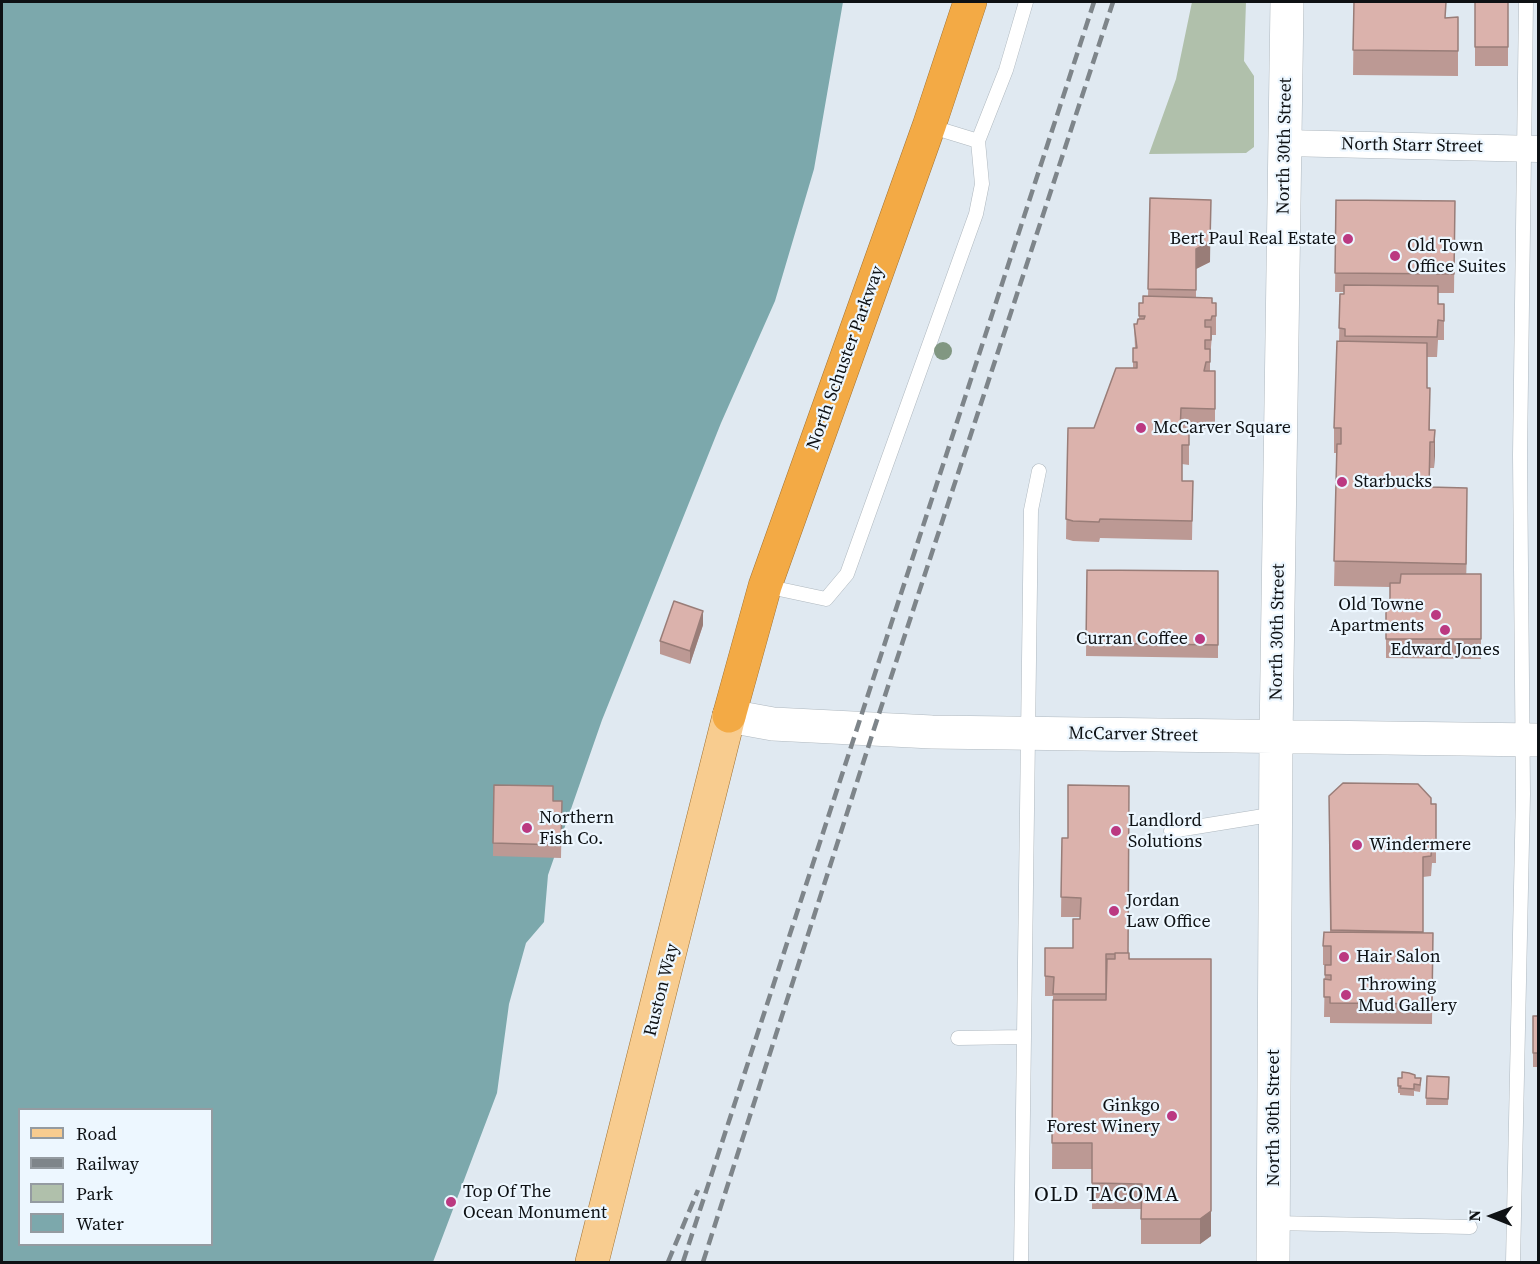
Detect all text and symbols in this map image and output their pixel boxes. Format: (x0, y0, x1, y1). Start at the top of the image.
street label: North 30th Street (1273, 77, 1297, 215)
street label: North Starr Street (1341, 134, 1483, 158)
place label: Bert Paul Real Estate (1170, 228, 1336, 250)
marker: Bert Paul Real Estate (1341, 232, 1355, 246)
place label: Old Town Office Suites (1407, 235, 1506, 278)
marker: Old Town Office Suites (1388, 249, 1402, 263)
street label: North Schuster Parkway (803, 263, 889, 453)
place label: McCarver Square (1153, 417, 1291, 439)
marker: McCarver Square (1134, 421, 1148, 435)
place label: Starbucks (1354, 471, 1432, 493)
marker: Starbucks (1335, 475, 1349, 489)
street label: North 30th Street (1266, 563, 1290, 701)
place label: Old Towne Apartments (1329, 594, 1424, 636)
marker: Old Towne Apartments (1429, 608, 1443, 622)
marker: Edward Jones (1438, 623, 1452, 637)
place label: Curran Coffee (1076, 628, 1188, 650)
marker: Curran Coffee (1193, 632, 1207, 646)
place label: Edward Jones (1390, 639, 1500, 661)
street label: McCarver Street (1068, 723, 1198, 747)
place label: Northern Fish Co. (539, 807, 614, 850)
place label: Landlord Solutions (1128, 810, 1202, 852)
marker: Northern Fish Co. (520, 821, 534, 835)
marker: Landlord Solutions (1109, 824, 1123, 838)
place label: Windermere (1369, 834, 1471, 856)
marker: Windermere (1350, 838, 1364, 852)
place label: Jordan Law Office (1126, 890, 1211, 932)
marker: Jordan Law Office (1107, 904, 1121, 918)
street label: Ruston Way (640, 941, 684, 1039)
place label: Hair Salon (1356, 946, 1441, 968)
marker: Hair Salon (1337, 950, 1351, 964)
place label: Throwing Mud Gallery (1358, 974, 1457, 1016)
marker: Throwing Mud Gallery (1339, 988, 1353, 1002)
street label: North 30th Street (1263, 1049, 1285, 1187)
place label: Ginkgo Forest Winery (1047, 1095, 1160, 1138)
legend (18, 1108, 213, 1246)
marker: Ginkgo Forest Winery (1165, 1109, 1179, 1123)
text: Road (76, 1121, 117, 1146)
text: Railway (76, 1151, 139, 1176)
text: Park (76, 1181, 113, 1206)
place label: Top Of The Ocean Monument (463, 1181, 607, 1224)
district label: OLD TACOMA (1034, 1183, 1180, 1209)
north arrow (1462, 1186, 1522, 1246)
marker: Top Of The Ocean Monument (444, 1195, 458, 1209)
text: N (1463, 1210, 1485, 1222)
text: Water (76, 1211, 124, 1236)

